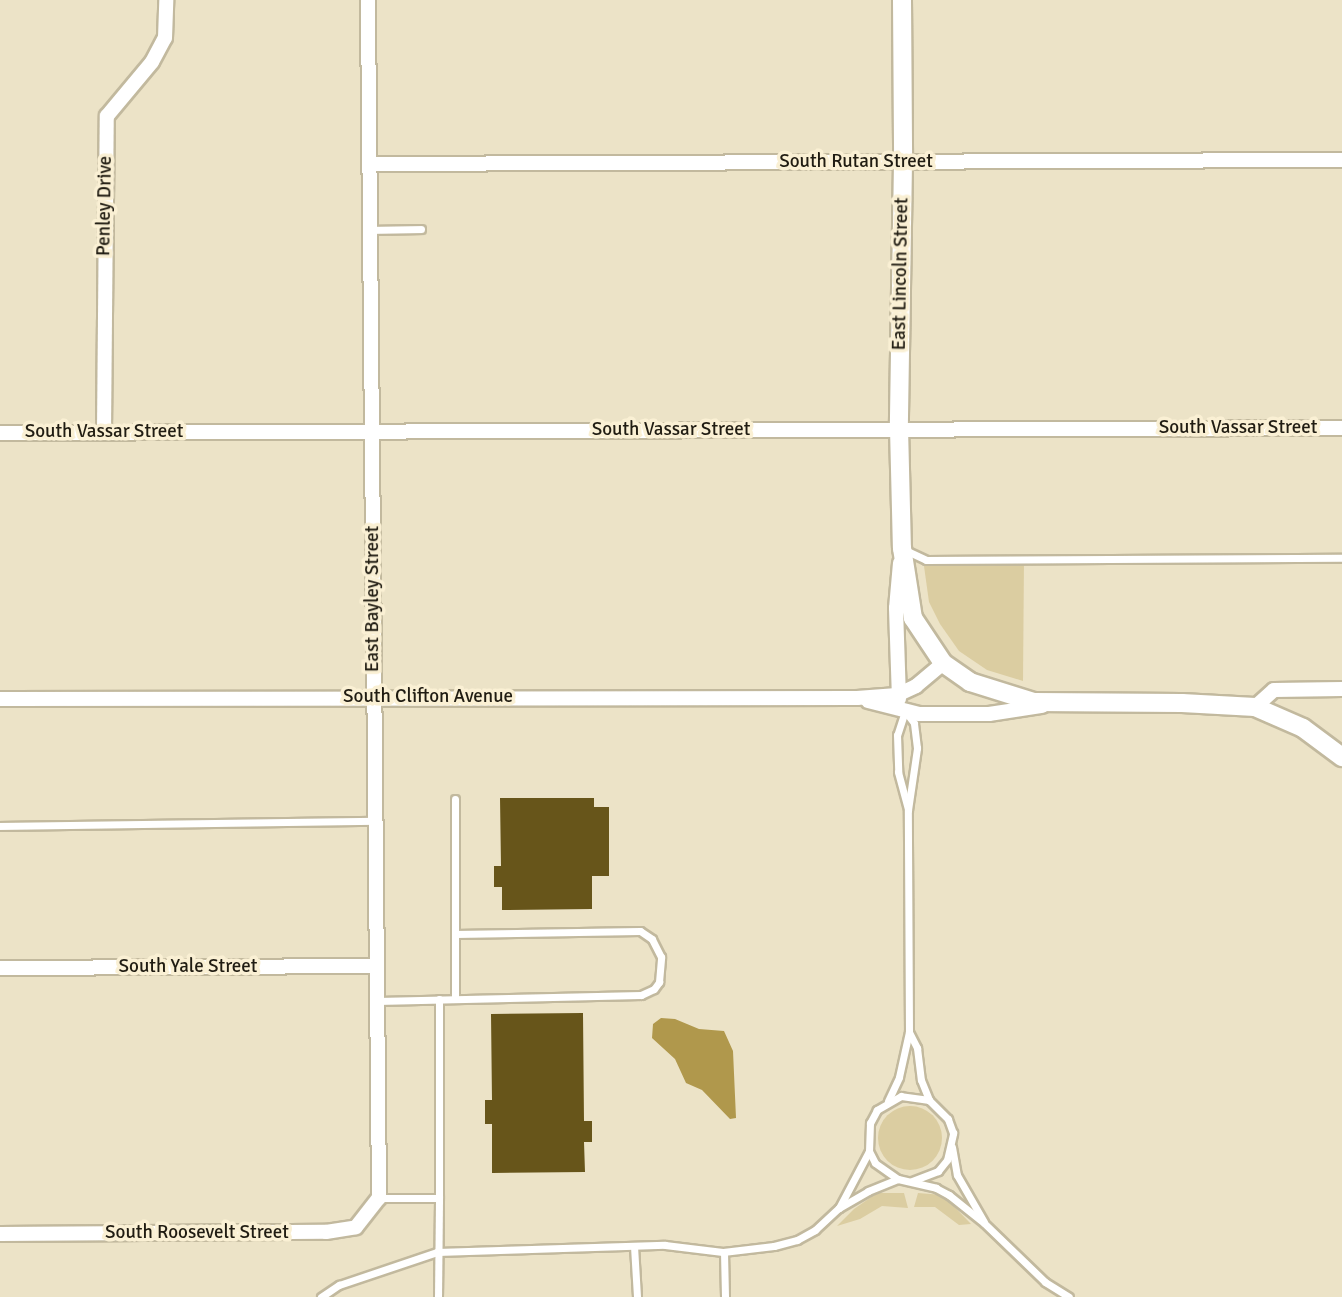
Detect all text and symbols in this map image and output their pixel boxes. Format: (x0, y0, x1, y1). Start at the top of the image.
street label: South Rutan Street (779, 151, 933, 173)
street label: Penley Drive (93, 156, 117, 256)
street label: East Lincoln Street (888, 197, 914, 351)
street label: South Vassar Street (1159, 417, 1317, 439)
street label: South Vassar Street (592, 419, 750, 441)
street label: South Vassar Street (25, 421, 183, 443)
street label: East Bayley Street (362, 526, 384, 672)
street label: South Clifton Avenue (343, 686, 513, 708)
street label: South Yale Street (119, 956, 257, 978)
street label: South Roosevelt Street (105, 1222, 289, 1244)

